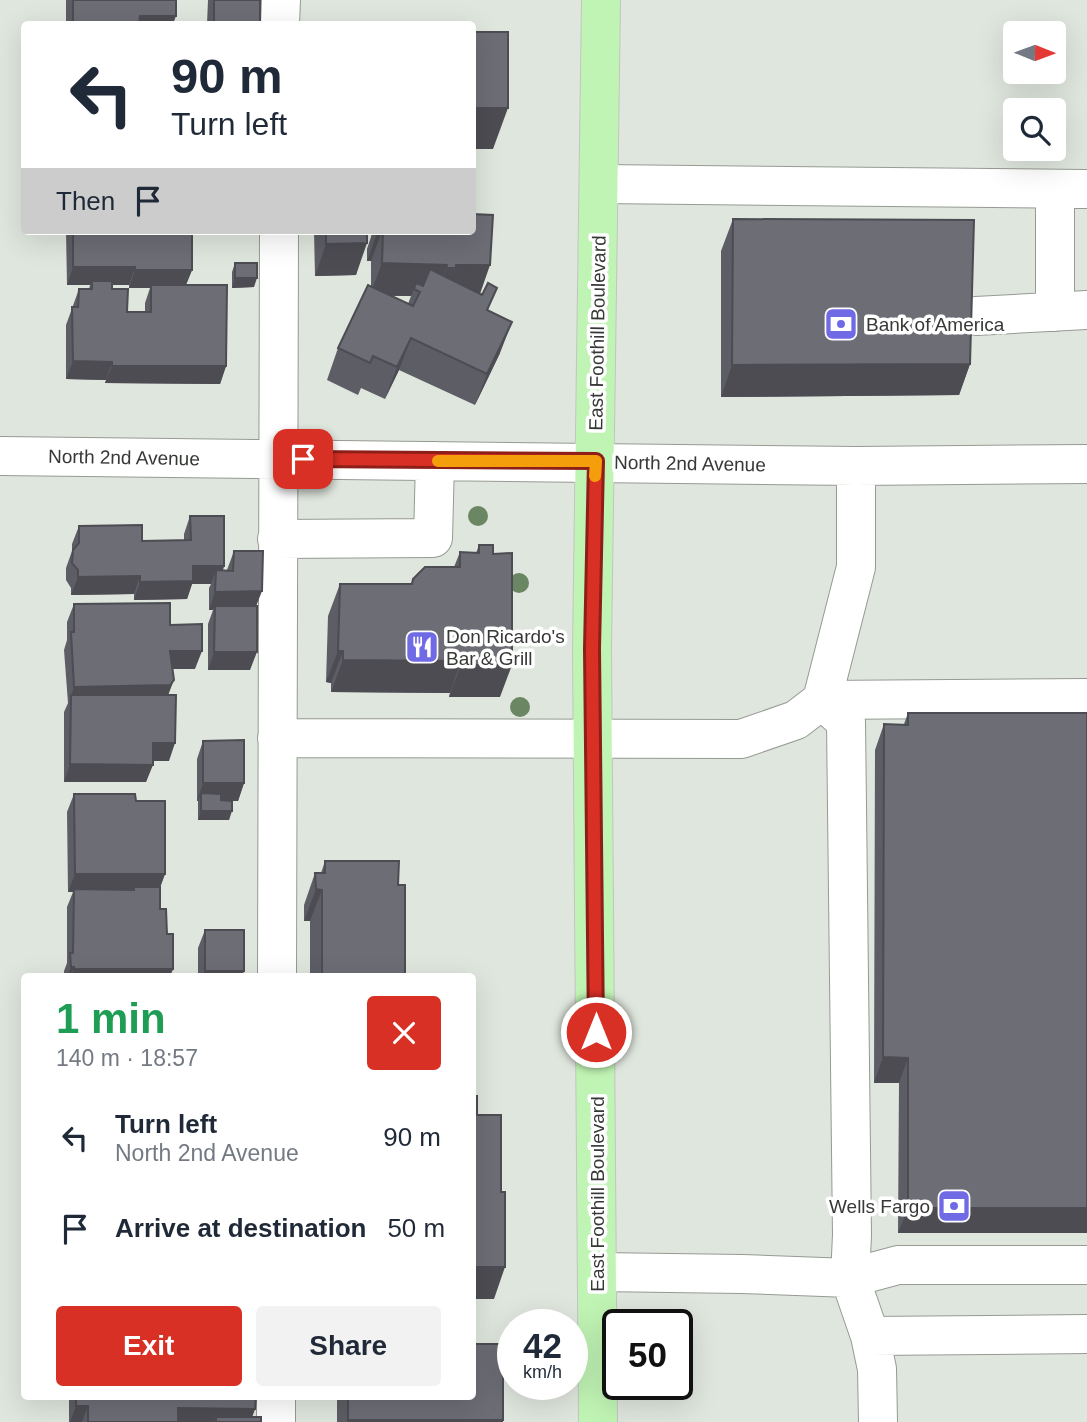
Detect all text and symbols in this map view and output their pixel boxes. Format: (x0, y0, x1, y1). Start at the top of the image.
north arrow (1003, 21, 1066, 84)
map controls (1003, 21, 1066, 161)
icon: left (56, 49, 147, 140)
text: 90 m (171, 49, 283, 103)
button: search (1003, 98, 1066, 161)
text: Turn left (171, 106, 287, 142)
icon: arrive (129, 182, 167, 220)
text: Then (56, 186, 115, 216)
street label: East Foothill Boulevard (585, 235, 610, 431)
bank icon: Bank of America (822, 305, 860, 343)
place label: Bank of America (866, 314, 1005, 335)
pin (273, 429, 333, 489)
icon: arrive (284, 440, 322, 478)
street label: North 2nd Avenue (48, 446, 200, 469)
street label: North 2nd Avenue (614, 452, 766, 475)
place label: Don Ricardo's Bar & Grill (446, 626, 565, 669)
restaurant icon: Don Ricardo's Bar & Grill (403, 628, 441, 666)
text: 1 min (56, 995, 166, 1042)
position arrow (559, 995, 633, 1069)
button: close (367, 996, 441, 1070)
text: 140 m · 18:57 (56, 1045, 198, 1071)
street label: East Foothill Boulevard (587, 1096, 608, 1292)
text: Turn left (115, 1109, 217, 1139)
icon: left (56, 1119, 94, 1157)
text: 90 m (383, 1122, 441, 1152)
text: North 2nd Avenue (115, 1140, 299, 1166)
bank icon: Wells Fargo (935, 1187, 973, 1225)
place label: Wells Fargo (829, 1196, 930, 1217)
icon: arrive (56, 1210, 94, 1248)
text: Arrive at destination (115, 1213, 366, 1243)
text: 50 m (387, 1213, 445, 1243)
button: Exit (56, 1306, 242, 1386)
button: Share (256, 1306, 441, 1386)
speed limit sign: 50 (602, 1309, 693, 1400)
text: 42 (523, 1326, 562, 1365)
text: km/h (523, 1362, 562, 1382)

